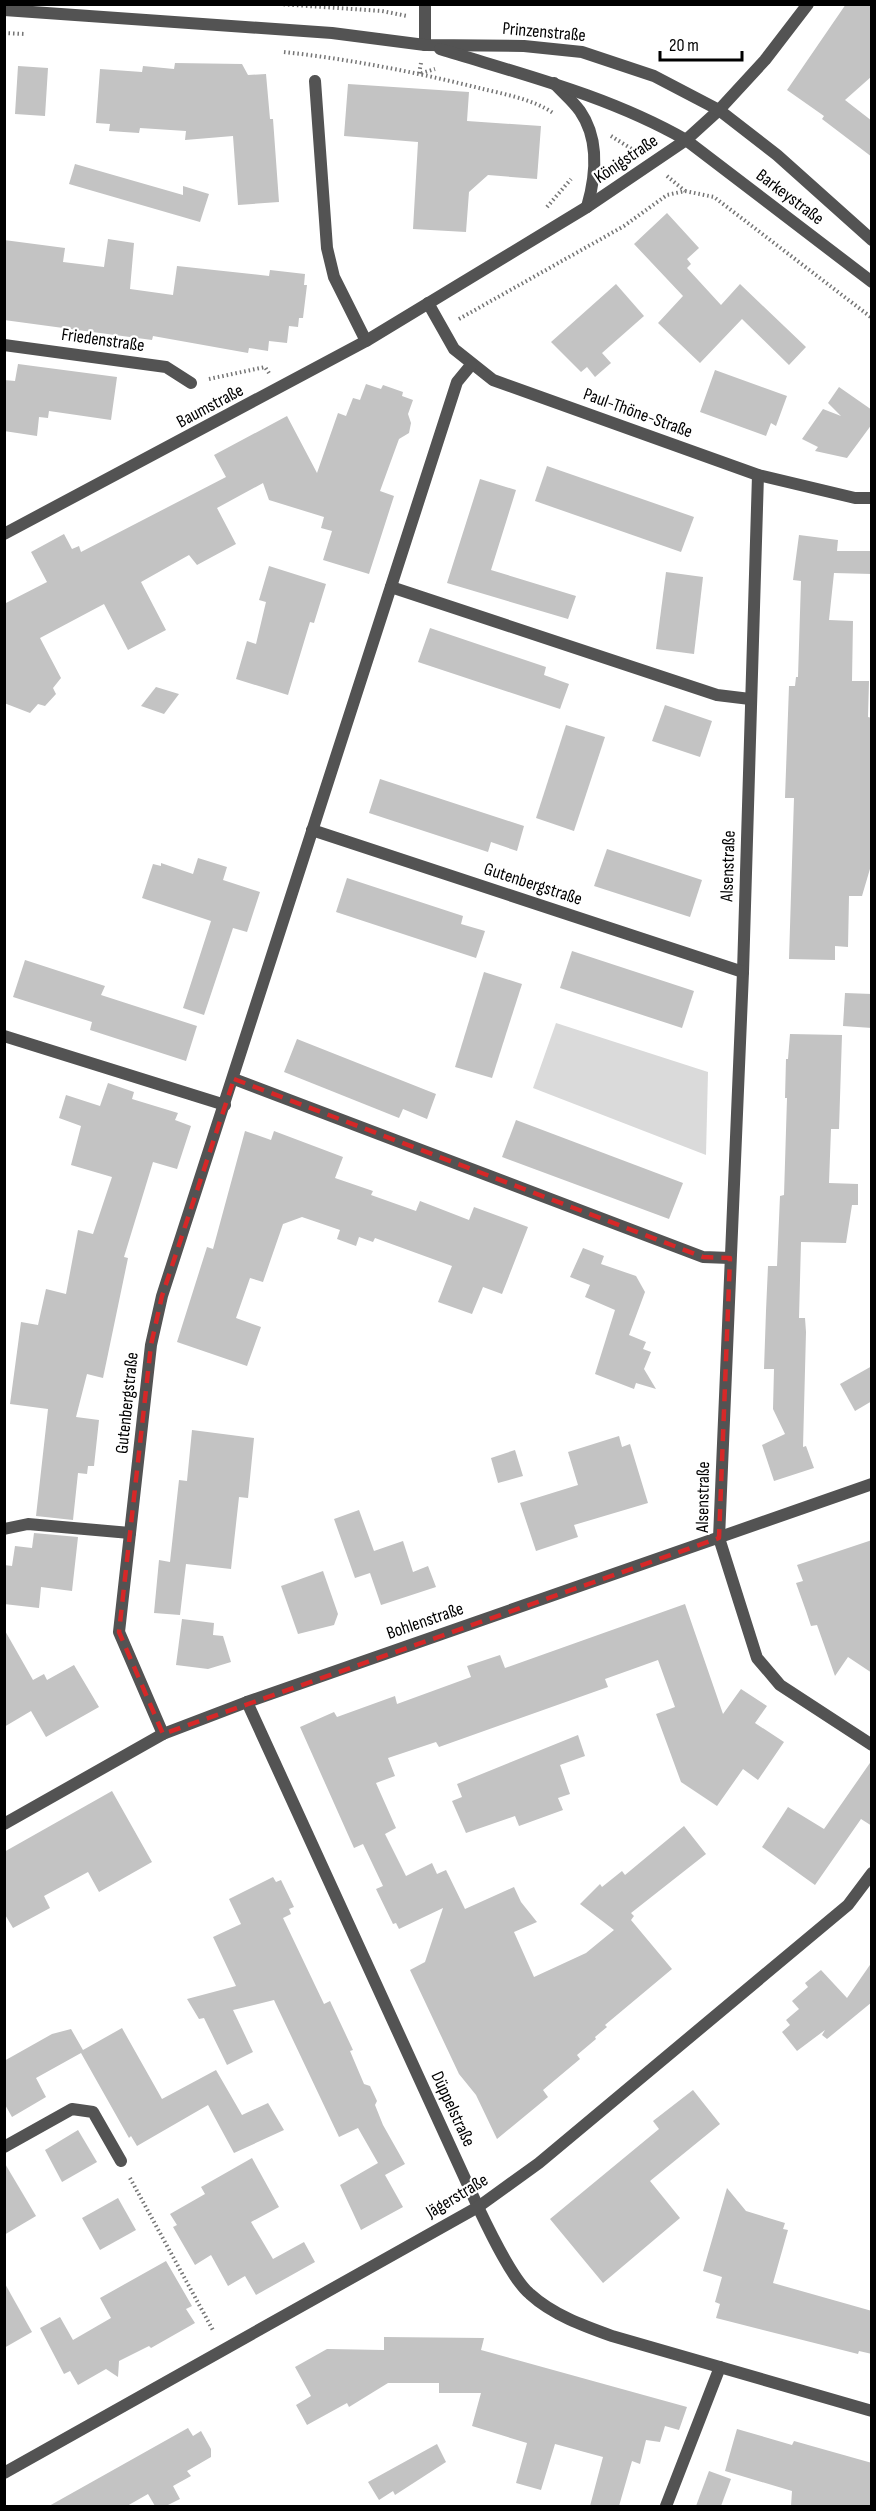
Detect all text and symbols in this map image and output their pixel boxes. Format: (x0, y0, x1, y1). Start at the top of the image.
street label: Prinzenstraße (501, 18, 587, 46)
scale bar (660, 24, 742, 62)
text: 20 m (669, 35, 699, 56)
street label: Königstraße (590, 130, 662, 188)
street label: Barkeystraße (752, 165, 828, 229)
street label: Friedenstraße (60, 324, 146, 356)
street label: Baumstraße (173, 380, 247, 432)
street label: Paul-Thöne-Straße (581, 384, 695, 442)
street label: Alsenstraße (716, 830, 740, 903)
street label: Gutenbergstraße (481, 858, 585, 910)
street label: Gutenbergstraße (111, 1351, 143, 1455)
street label: Alsenstraße (692, 1461, 714, 1534)
street label: Bohlenstraße (384, 1598, 466, 1644)
street label: Düppelstraße (426, 2068, 480, 2150)
street label: Jägerstraße (421, 2169, 492, 2223)

